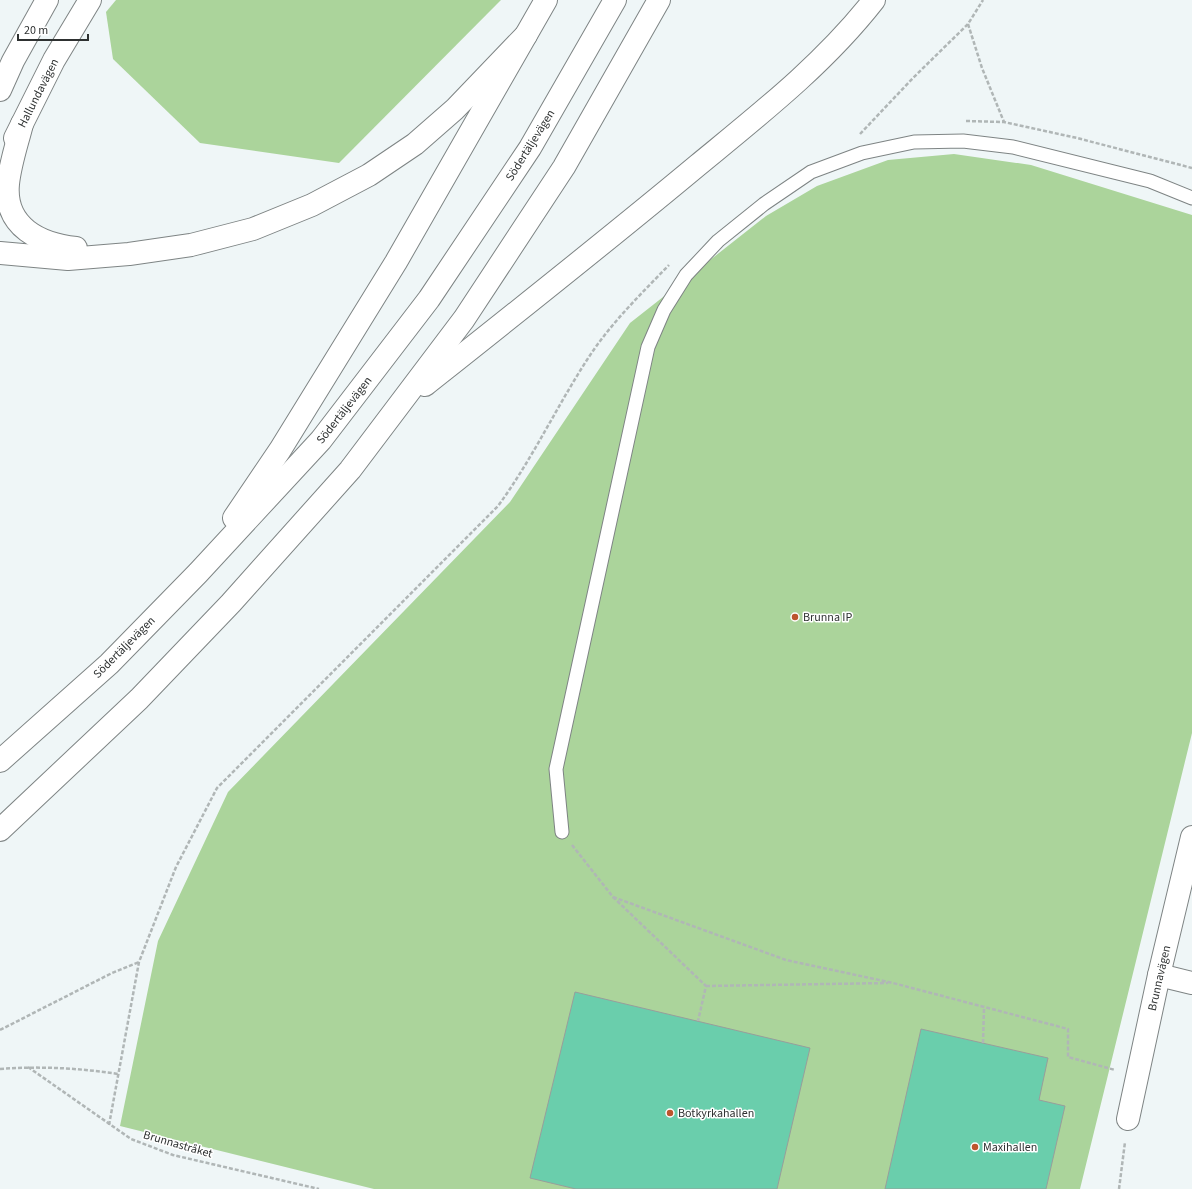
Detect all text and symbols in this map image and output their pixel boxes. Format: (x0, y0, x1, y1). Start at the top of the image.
scale bar (18, 16, 88, 42)
text: 20 m (24, 22, 48, 39)
street label: Hallundavägen (14, 56, 63, 131)
street label: Södertäljevägen (502, 106, 559, 184)
street label: Södertäljevägen (313, 373, 376, 448)
place label: Brunna IP (803, 609, 852, 626)
marker: Brunna IP (790, 612, 800, 622)
street label: Södertäljevägen (90, 613, 159, 682)
street label: Brunnavägen (1144, 944, 1175, 1013)
place label: Botkyrkahallen (678, 1105, 754, 1122)
marker: Botkyrkahallen (665, 1108, 675, 1118)
street label: Brunnastråket (141, 1126, 214, 1162)
place label: Maxihallen (983, 1139, 1037, 1156)
marker: Maxihallen (970, 1142, 980, 1152)

